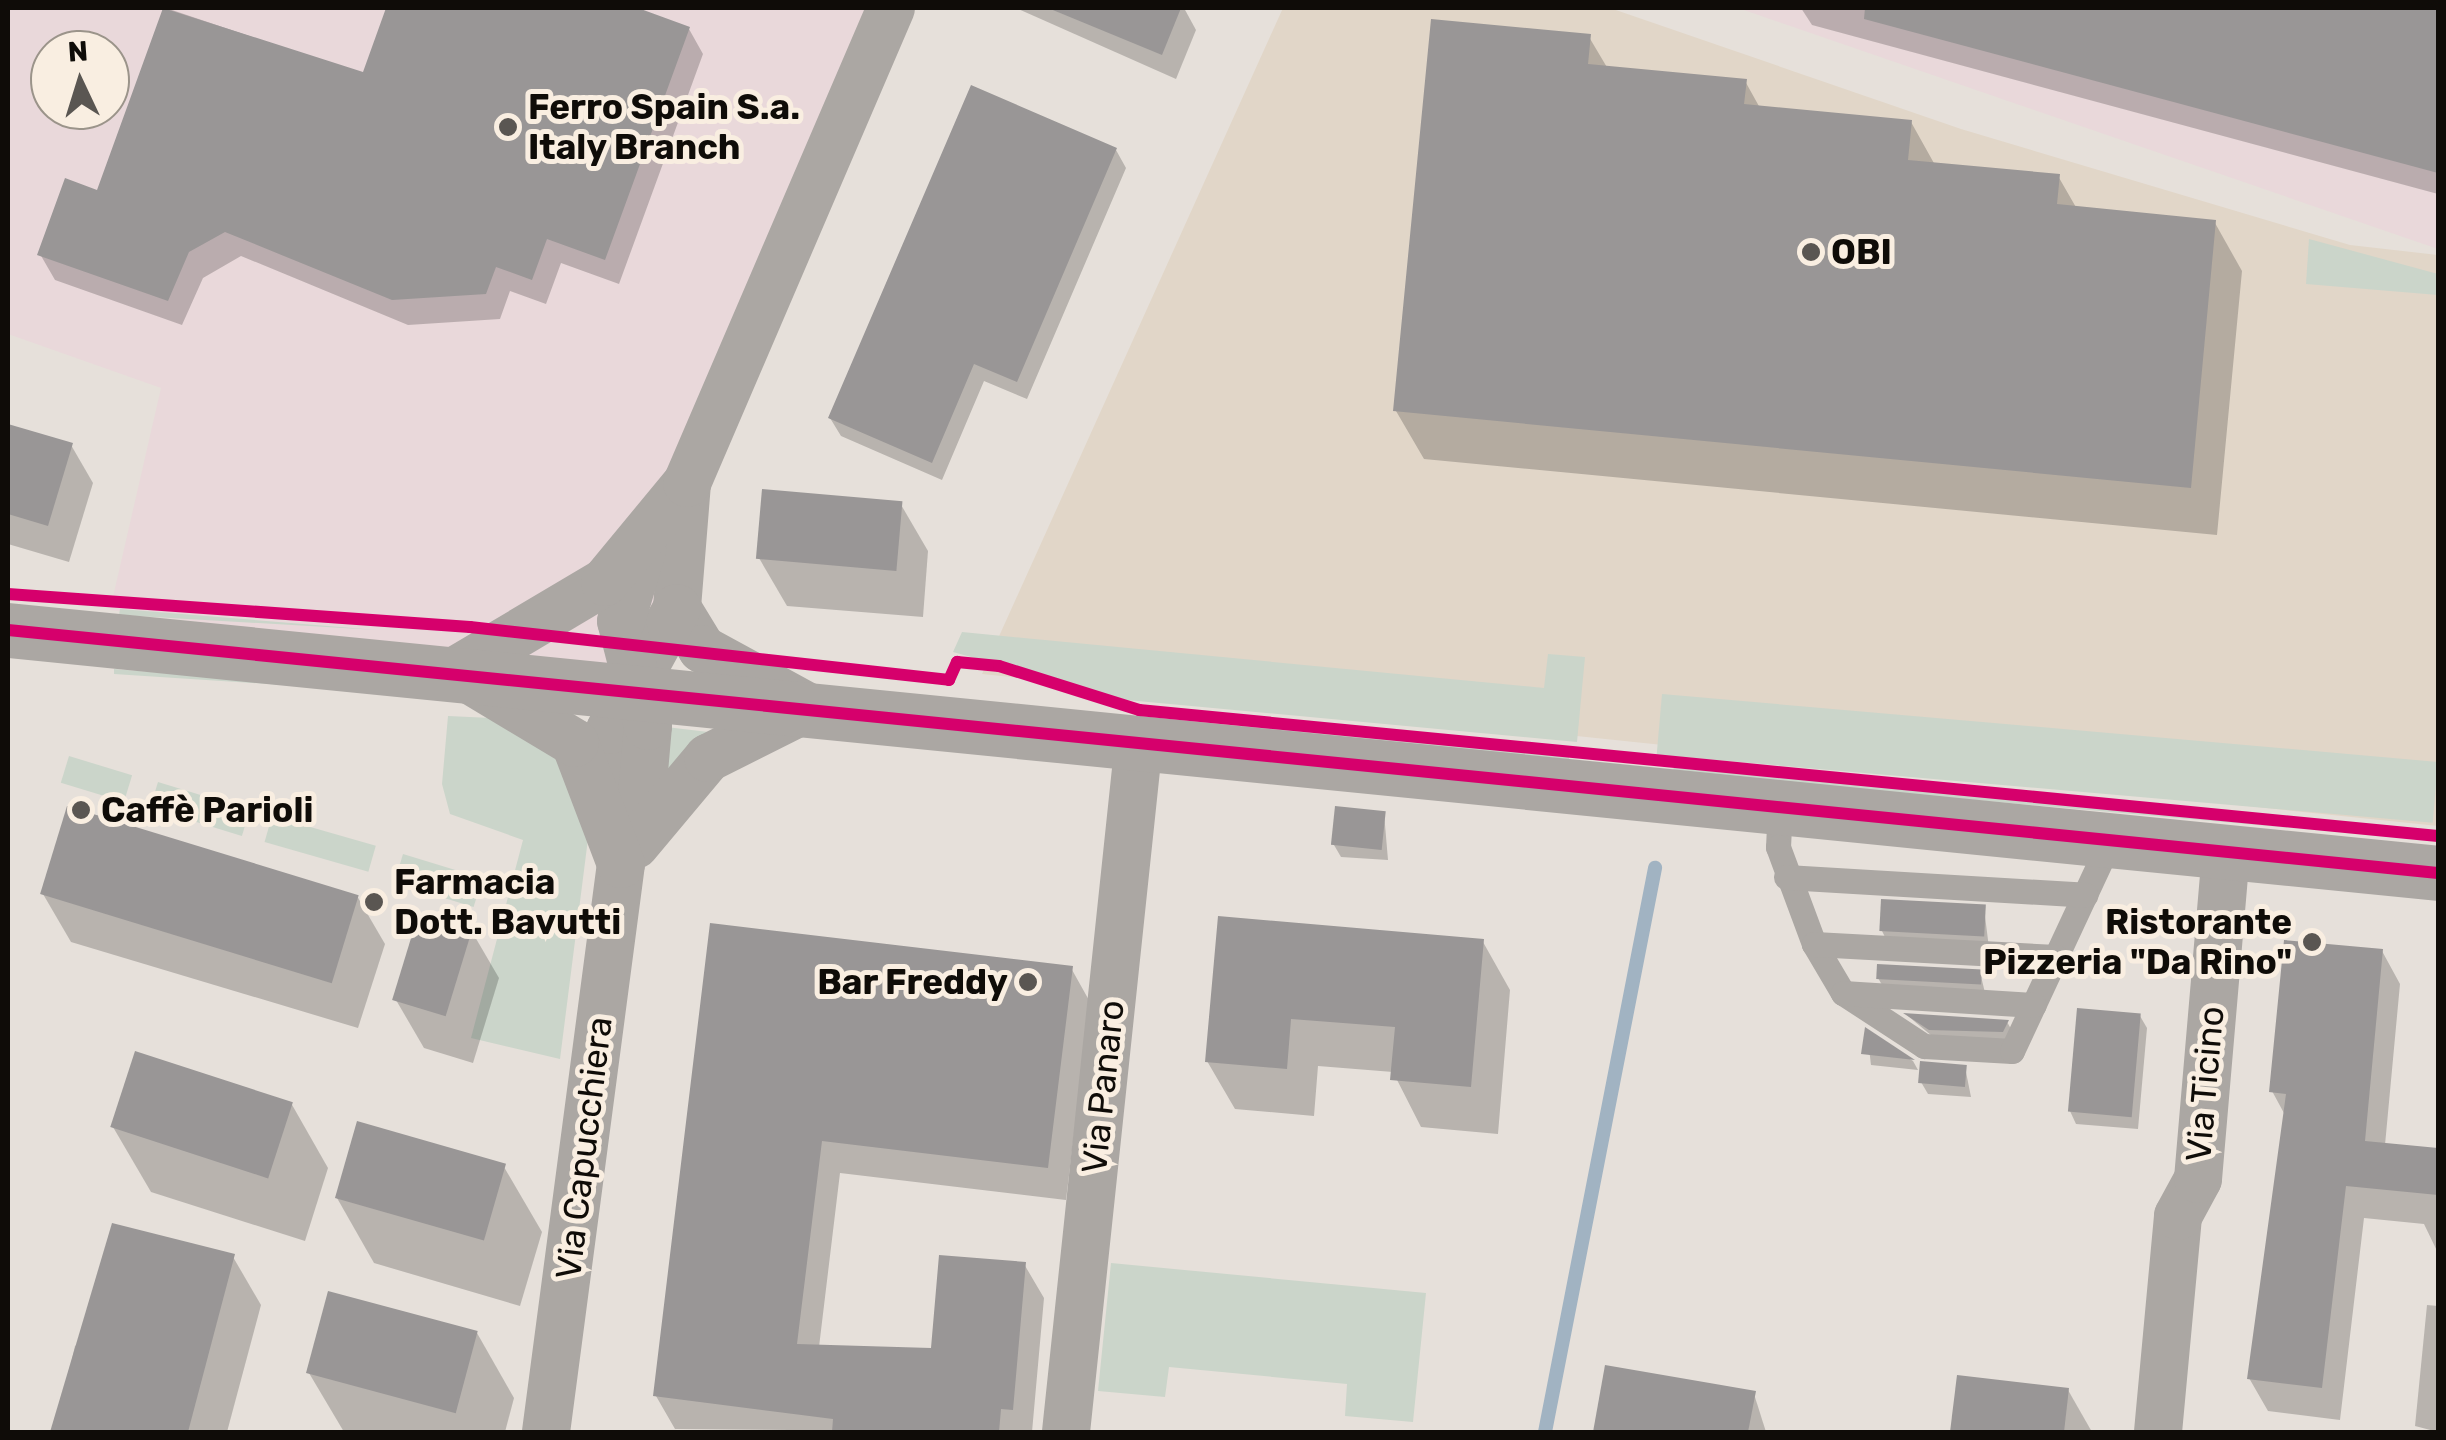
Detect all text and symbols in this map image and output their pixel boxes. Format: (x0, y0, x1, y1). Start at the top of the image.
north arrow (30, 30, 130, 130)
text: N (67, 34, 89, 69)
place label: Ferro Spain S.a. Italy Branch (528, 86, 800, 168)
marker: Ferro Spain S.a. Italy Branch (497, 116, 519, 138)
place label: OBI (1831, 231, 1892, 273)
marker: OBI (1800, 241, 1822, 263)
place label: Caffè Parioli (101, 789, 314, 831)
marker: Caffè Parioli (70, 799, 92, 821)
place label: Farmacia Dott. Bavutti (394, 861, 621, 943)
marker: Farmacia Dott. Bavutti (363, 891, 385, 913)
place label: Ristorante Pizzeria "Da Rino" (1983, 901, 2292, 983)
marker: Ristorante Pizzeria "Da Rino" (2301, 931, 2323, 953)
place label: Bar Freddy (816, 961, 1008, 1003)
marker: Bar Freddy (1017, 971, 1039, 993)
street label: Via Panaro (1073, 998, 1133, 1176)
street label: Via Ticino (2177, 1004, 2233, 1164)
street label: Via Capucchiera (547, 1014, 621, 1282)

